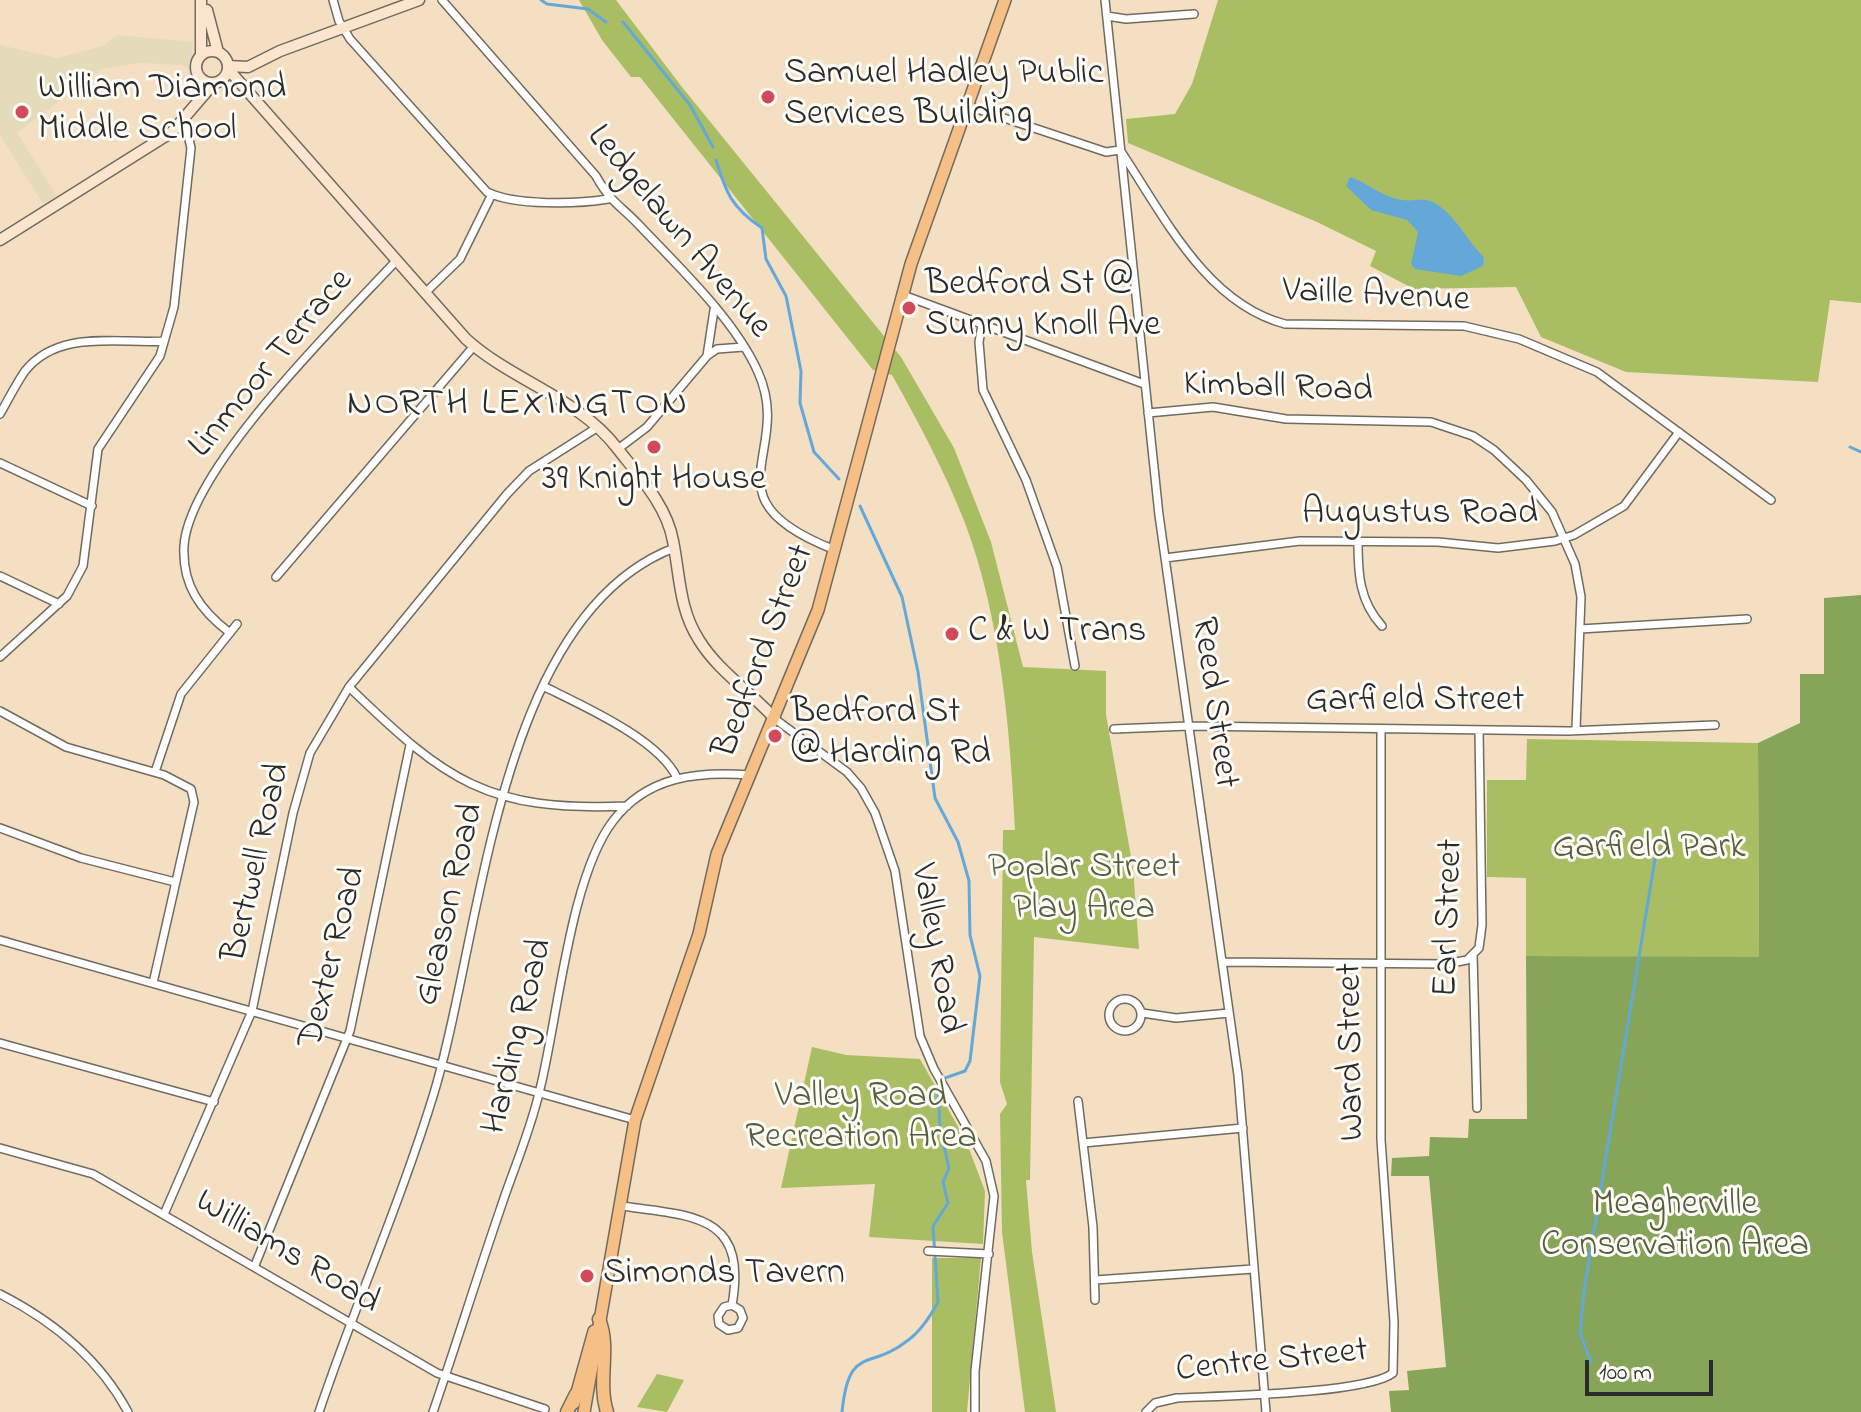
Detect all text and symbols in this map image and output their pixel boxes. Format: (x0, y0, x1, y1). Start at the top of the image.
place label: Samuel Hadley Public Services Building (784, 54, 1104, 139)
place label: William Diamond Middle School (38, 69, 286, 154)
marker: Samuel Hadley Public Services Building (759, 88, 777, 106)
marker: William Diamond Middle School (13, 103, 31, 121)
street label: Ledgelawn Avenue (575, 117, 779, 349)
street label: Linmoor Terrace (181, 262, 365, 468)
place label: Bedford St @ Sunny Knoll Ave (925, 265, 1160, 350)
street label: Vaille Avenue (1281, 272, 1471, 324)
marker: Bedford St @ Sunny Knoll Ave (900, 299, 918, 317)
street label: Kimball Road (1182, 365, 1374, 415)
district label: NORTH LEXINGTON (347, 384, 689, 430)
marker: 39 Knight House (645, 438, 663, 456)
place label: 39 Knight House (542, 460, 766, 504)
street label: Augustus Road (1302, 494, 1538, 538)
street label: Bedford Street (706, 539, 826, 765)
place label: C & W Trans (968, 612, 1146, 656)
street label: Reed Street (1179, 615, 1245, 791)
marker: C & W Trans (943, 625, 961, 643)
street label: Garfield Street (1306, 681, 1524, 725)
place label: Bedford St @ Harding Rd (791, 693, 991, 778)
marker: Bedford St @ Harding Rd (766, 727, 784, 745)
street label: Bertwell Road (215, 759, 303, 967)
street label: Gleason Road (408, 800, 496, 1010)
park label: Garfield Park (1553, 828, 1745, 872)
street label: Earl Street (1427, 838, 1475, 998)
park label: Poplar Street Play Area (988, 848, 1180, 933)
street label: Valley Road (898, 861, 970, 1037)
street label: Dexter Road (292, 863, 378, 1053)
street label: Harding Road (475, 935, 565, 1139)
street label: Ward Street (1331, 962, 1377, 1142)
park label: Valley Road Recreation Area (745, 1077, 977, 1162)
street label: Williams Road (186, 1182, 386, 1326)
park label: Meagherville Conservation Area (1541, 1185, 1809, 1270)
place label: Simonds Tavern (603, 1254, 845, 1298)
marker: Simonds Tavern (578, 1267, 596, 1285)
street label: Centre Street (1174, 1331, 1370, 1395)
scale bar (1589, 1344, 1717, 1394)
text: 100 m (1599, 1356, 1652, 1391)

